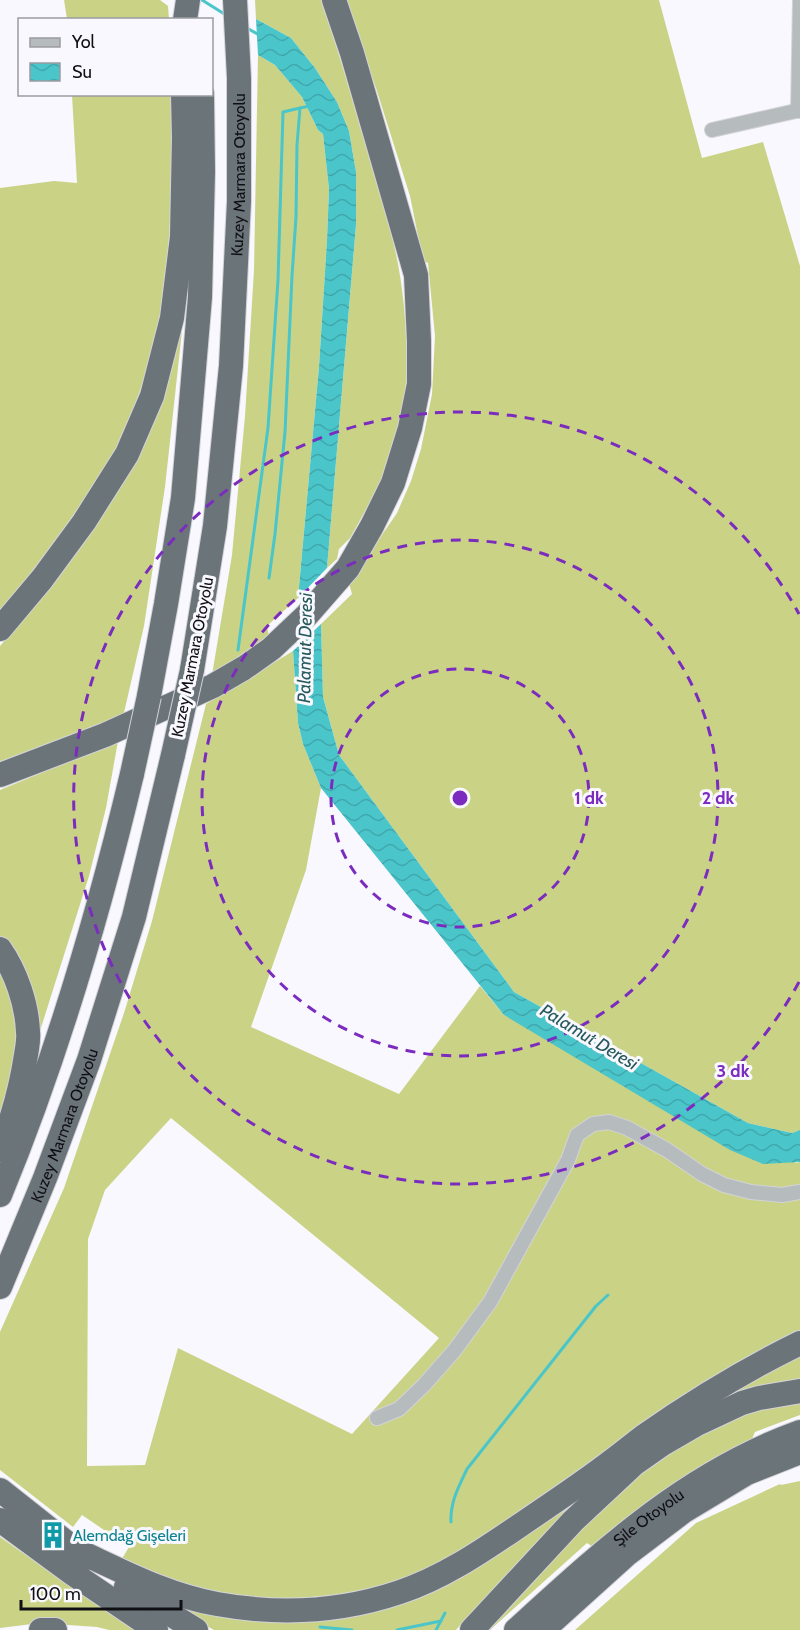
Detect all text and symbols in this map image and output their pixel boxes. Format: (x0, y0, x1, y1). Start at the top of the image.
legend (18, 18, 213, 96)
text: Yol (71, 31, 96, 53)
text: Su (72, 61, 92, 83)
street label: Kuzey Marmara Otoyolu (227, 93, 249, 257)
street label: Kuzey Marmara Otoyolu (168, 575, 217, 739)
water label: Palamut Deresi (293, 592, 317, 703)
text: 1 dk (574, 787, 604, 809)
text: 2 dk (702, 787, 735, 809)
centre of rings (450, 788, 470, 808)
water label: Palamut Deresi (536, 999, 643, 1075)
street label: Kuzey Marmara Otoyolu (27, 1046, 102, 1205)
text: 3 dk (717, 1060, 750, 1082)
street label: Şile Otoyolu (609, 1485, 688, 1550)
building icon: Alemdağ Gişeleri (38, 1520, 68, 1550)
place label: Alemdağ Gişeleri (73, 1526, 186, 1545)
scale bar (21, 1573, 182, 1611)
text: 100 m (30, 1583, 81, 1605)

